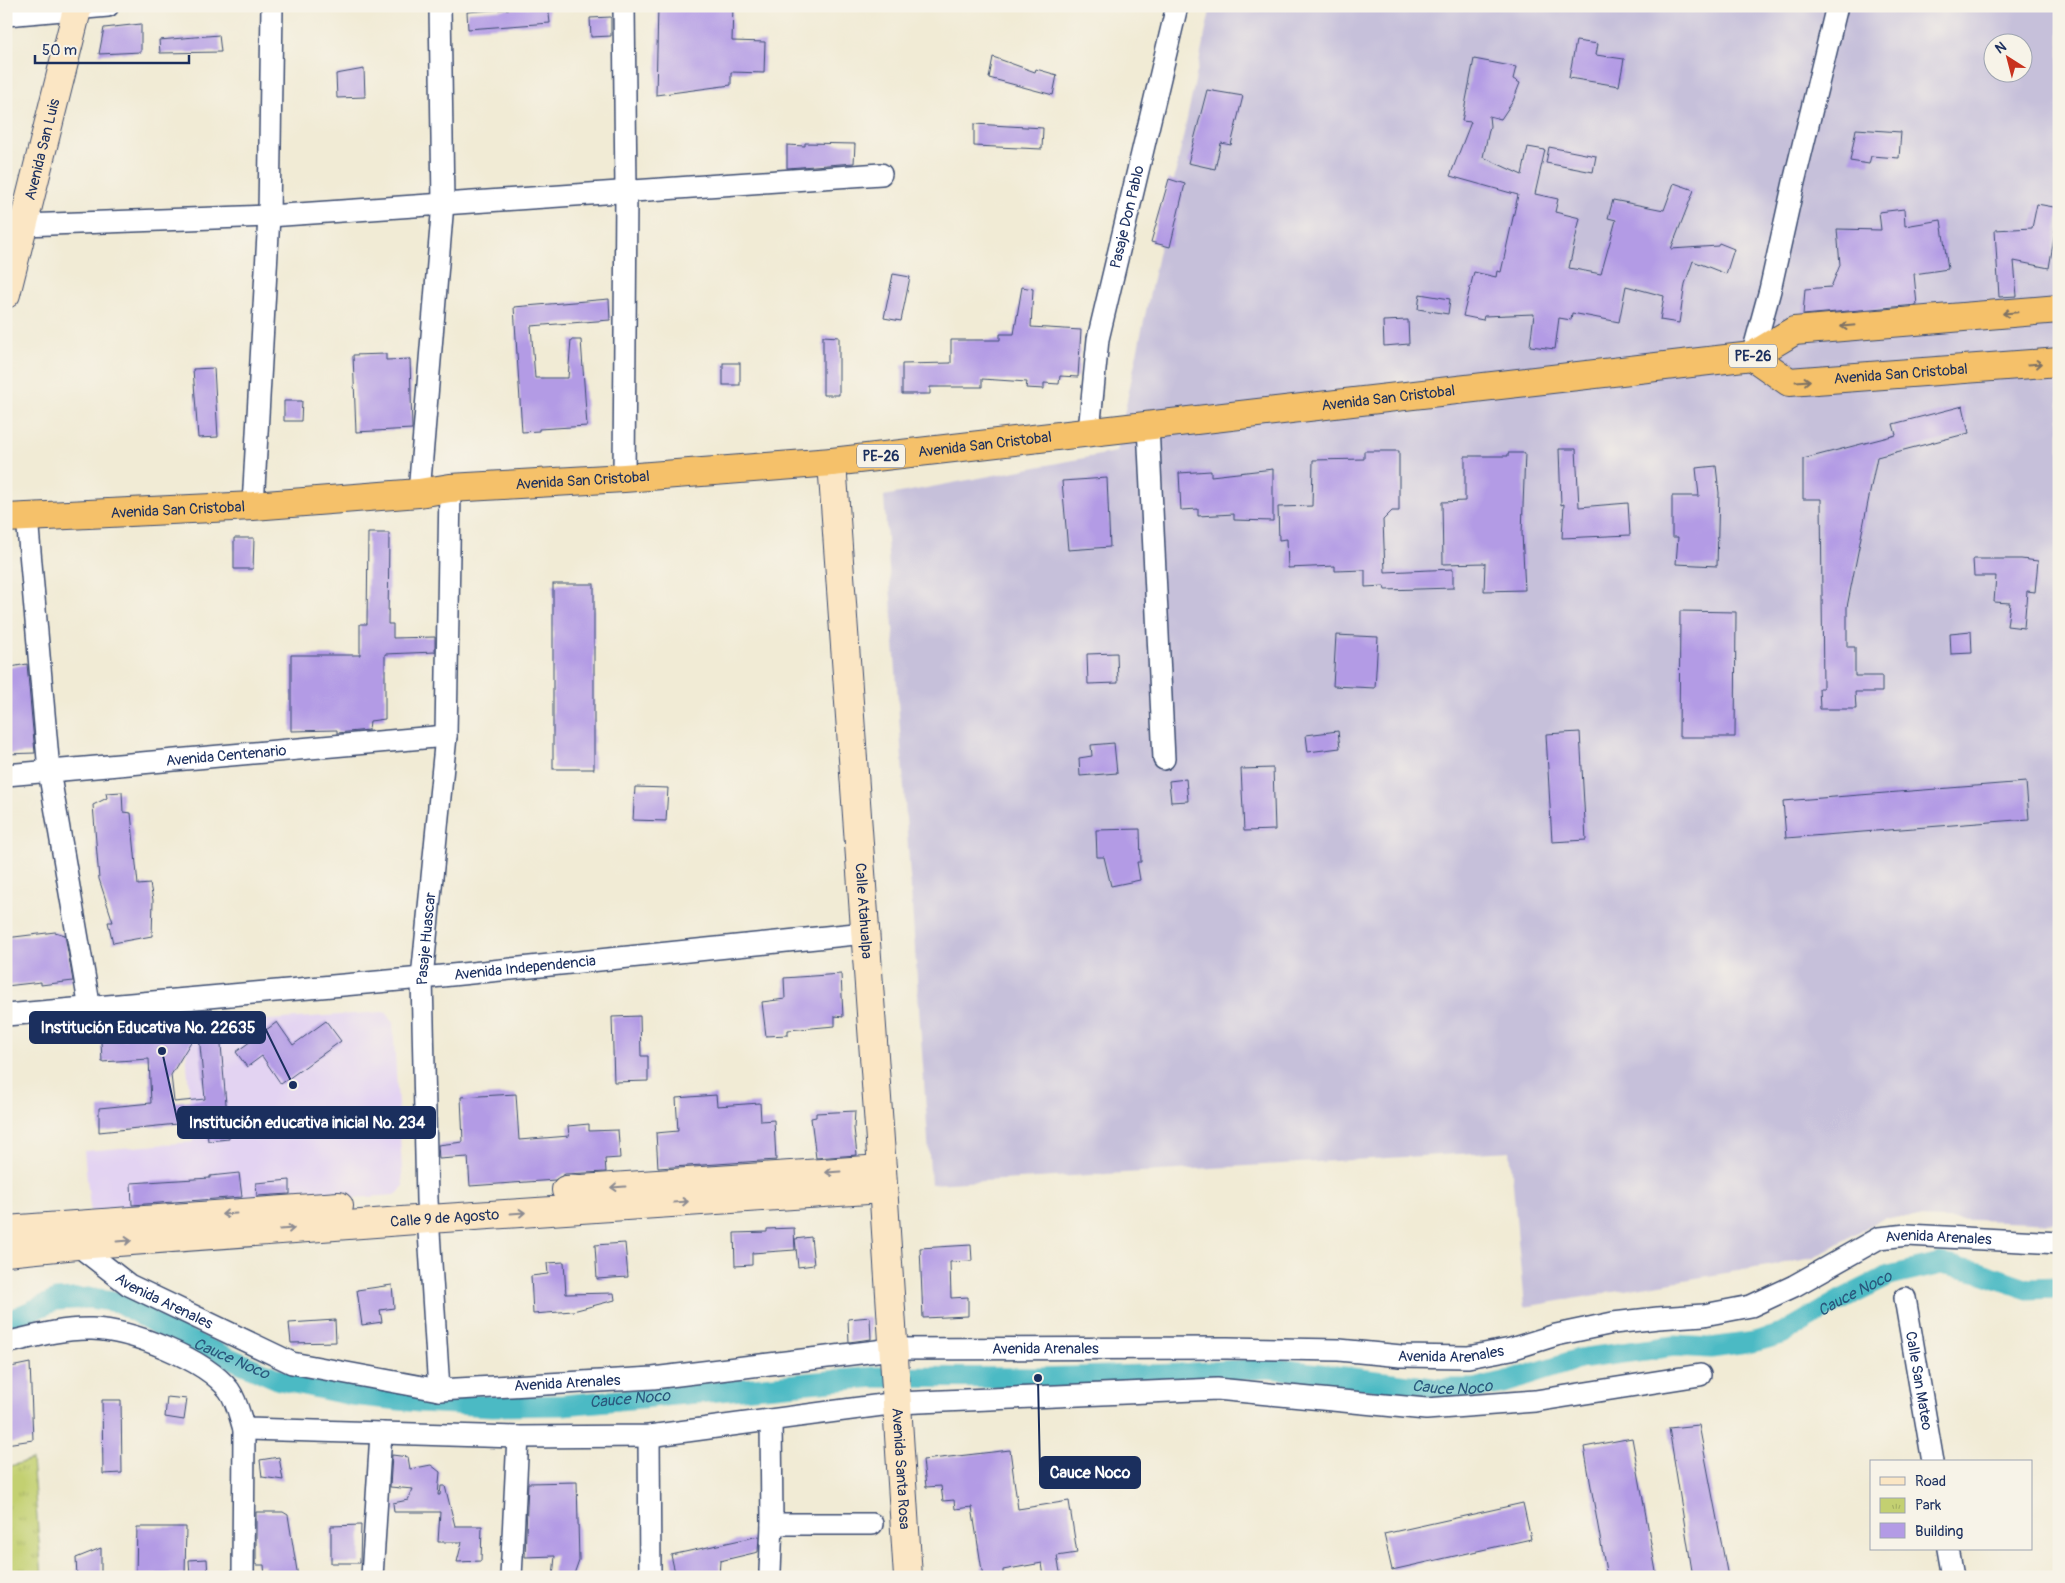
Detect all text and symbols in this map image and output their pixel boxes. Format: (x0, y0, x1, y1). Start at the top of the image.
scale bar (35, 32, 189, 64)
north arrow (1982, 32, 2032, 82)
text: N (1992, 38, 2009, 58)
text: 50 m (42, 41, 77, 60)
street label: Avenida San Luis (20, 96, 64, 202)
street label: Pasaje Don Pablo (1106, 163, 1148, 270)
one-way arrow (2002, 308, 2018, 318)
one-way arrow (1841, 322, 1857, 331)
road number: PE-26 (1729, 344, 1777, 368)
street label: Avenida San Cristobal (1833, 359, 1969, 388)
one-way arrow (2027, 359, 2043, 368)
one-way arrow (1795, 376, 1811, 385)
street label: Avenida San Cristobal (1320, 381, 1456, 415)
street label: Avenida San Cristobal (917, 427, 1053, 462)
road number: PE-26 (857, 444, 905, 468)
street label: Avenida San Cristobal (515, 467, 650, 494)
street label: Avenida San Cristobal (110, 497, 245, 522)
street label: Avenida Centenario (165, 741, 287, 770)
street label: Calle Atahualpa (851, 862, 877, 959)
street label: Pasaje Huascar (412, 891, 440, 985)
street label: Avenida Independencia (453, 951, 597, 984)
callout: Institución Educativa No. 22635 (30, 1012, 265, 1043)
text: Institución Educativa No. 22635 (41, 1018, 256, 1038)
callout: Institución educativa inicial No. 234 (178, 1107, 435, 1138)
text: Institución educativa inicial No. 234 (189, 1113, 426, 1133)
one-way arrow (825, 1167, 841, 1177)
one-way arrow (611, 1182, 627, 1191)
one-way arrow (672, 1197, 688, 1207)
street label: Calle 9 de Agosto (389, 1205, 500, 1231)
one-way arrow (510, 1208, 526, 1217)
one-way arrow (222, 1209, 238, 1218)
one-way arrow (278, 1225, 294, 1234)
street label: Avenida Arenales (1884, 1225, 1992, 1249)
one-way arrow (116, 1237, 132, 1246)
water label: Cauce Noco (1814, 1266, 1896, 1321)
street label: Avenida Arenales (112, 1268, 216, 1333)
street label: Calle San Mateo (1901, 1330, 1937, 1432)
water label: Cauce Noco (190, 1334, 274, 1385)
street label: Avenida Arenales (992, 1339, 1099, 1358)
street label: Avenida Arenales (1398, 1341, 1506, 1367)
street label: Avenida Arenales (513, 1370, 621, 1395)
water label: Cauce Noco (1411, 1375, 1495, 1400)
water label: Cauce Noco (589, 1385, 672, 1413)
street label: Avenida Santa Rosa (888, 1407, 914, 1530)
callout: Cauce Noco (1040, 1457, 1140, 1488)
legend (1870, 1460, 2032, 1550)
text: Cauce Noco (1050, 1463, 1131, 1483)
text: Road (1915, 1472, 1946, 1491)
text: Park (1915, 1496, 1942, 1515)
text: Building (1915, 1522, 1963, 1541)

